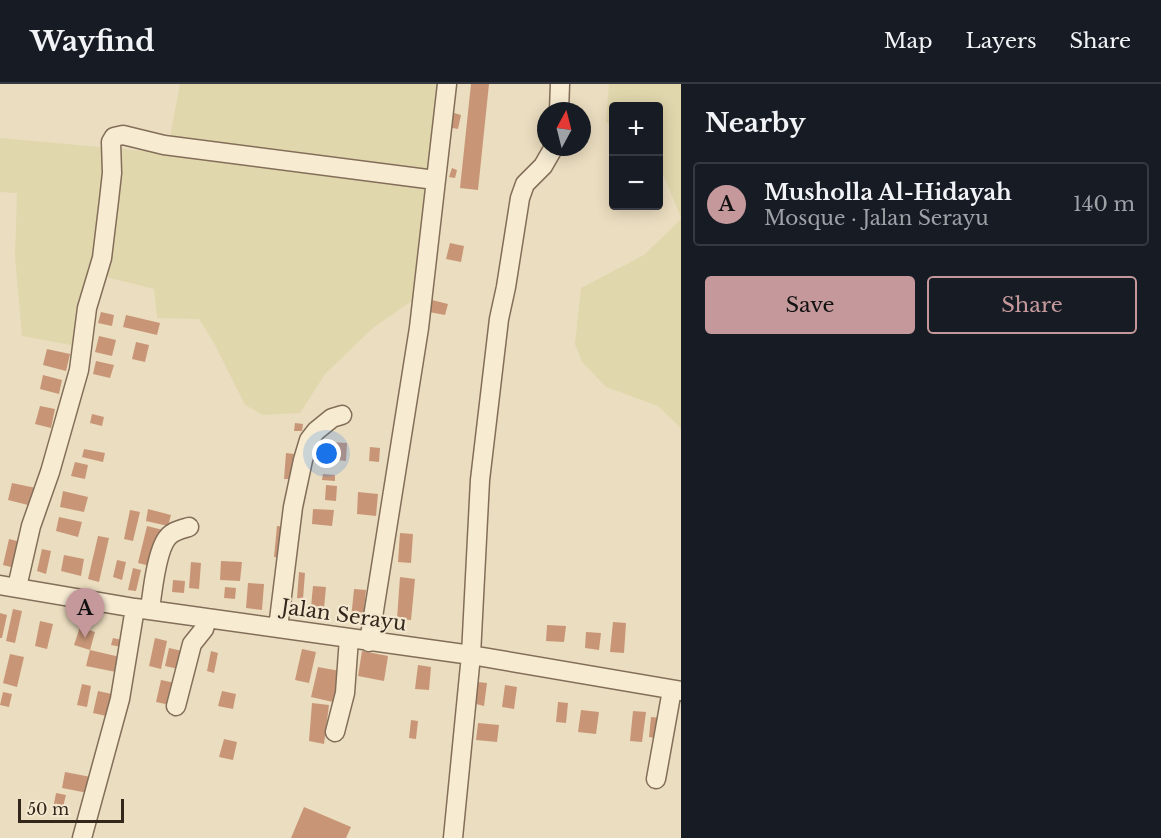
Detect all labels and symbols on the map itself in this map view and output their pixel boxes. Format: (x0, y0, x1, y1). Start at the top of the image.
north arrow (537, 102, 591, 156)
your location (312, 439, 341, 468)
pin: A (66, 588, 104, 638)
street label: Jalan Serayu (277, 594, 408, 636)
scale bar (18, 796, 124, 824)

